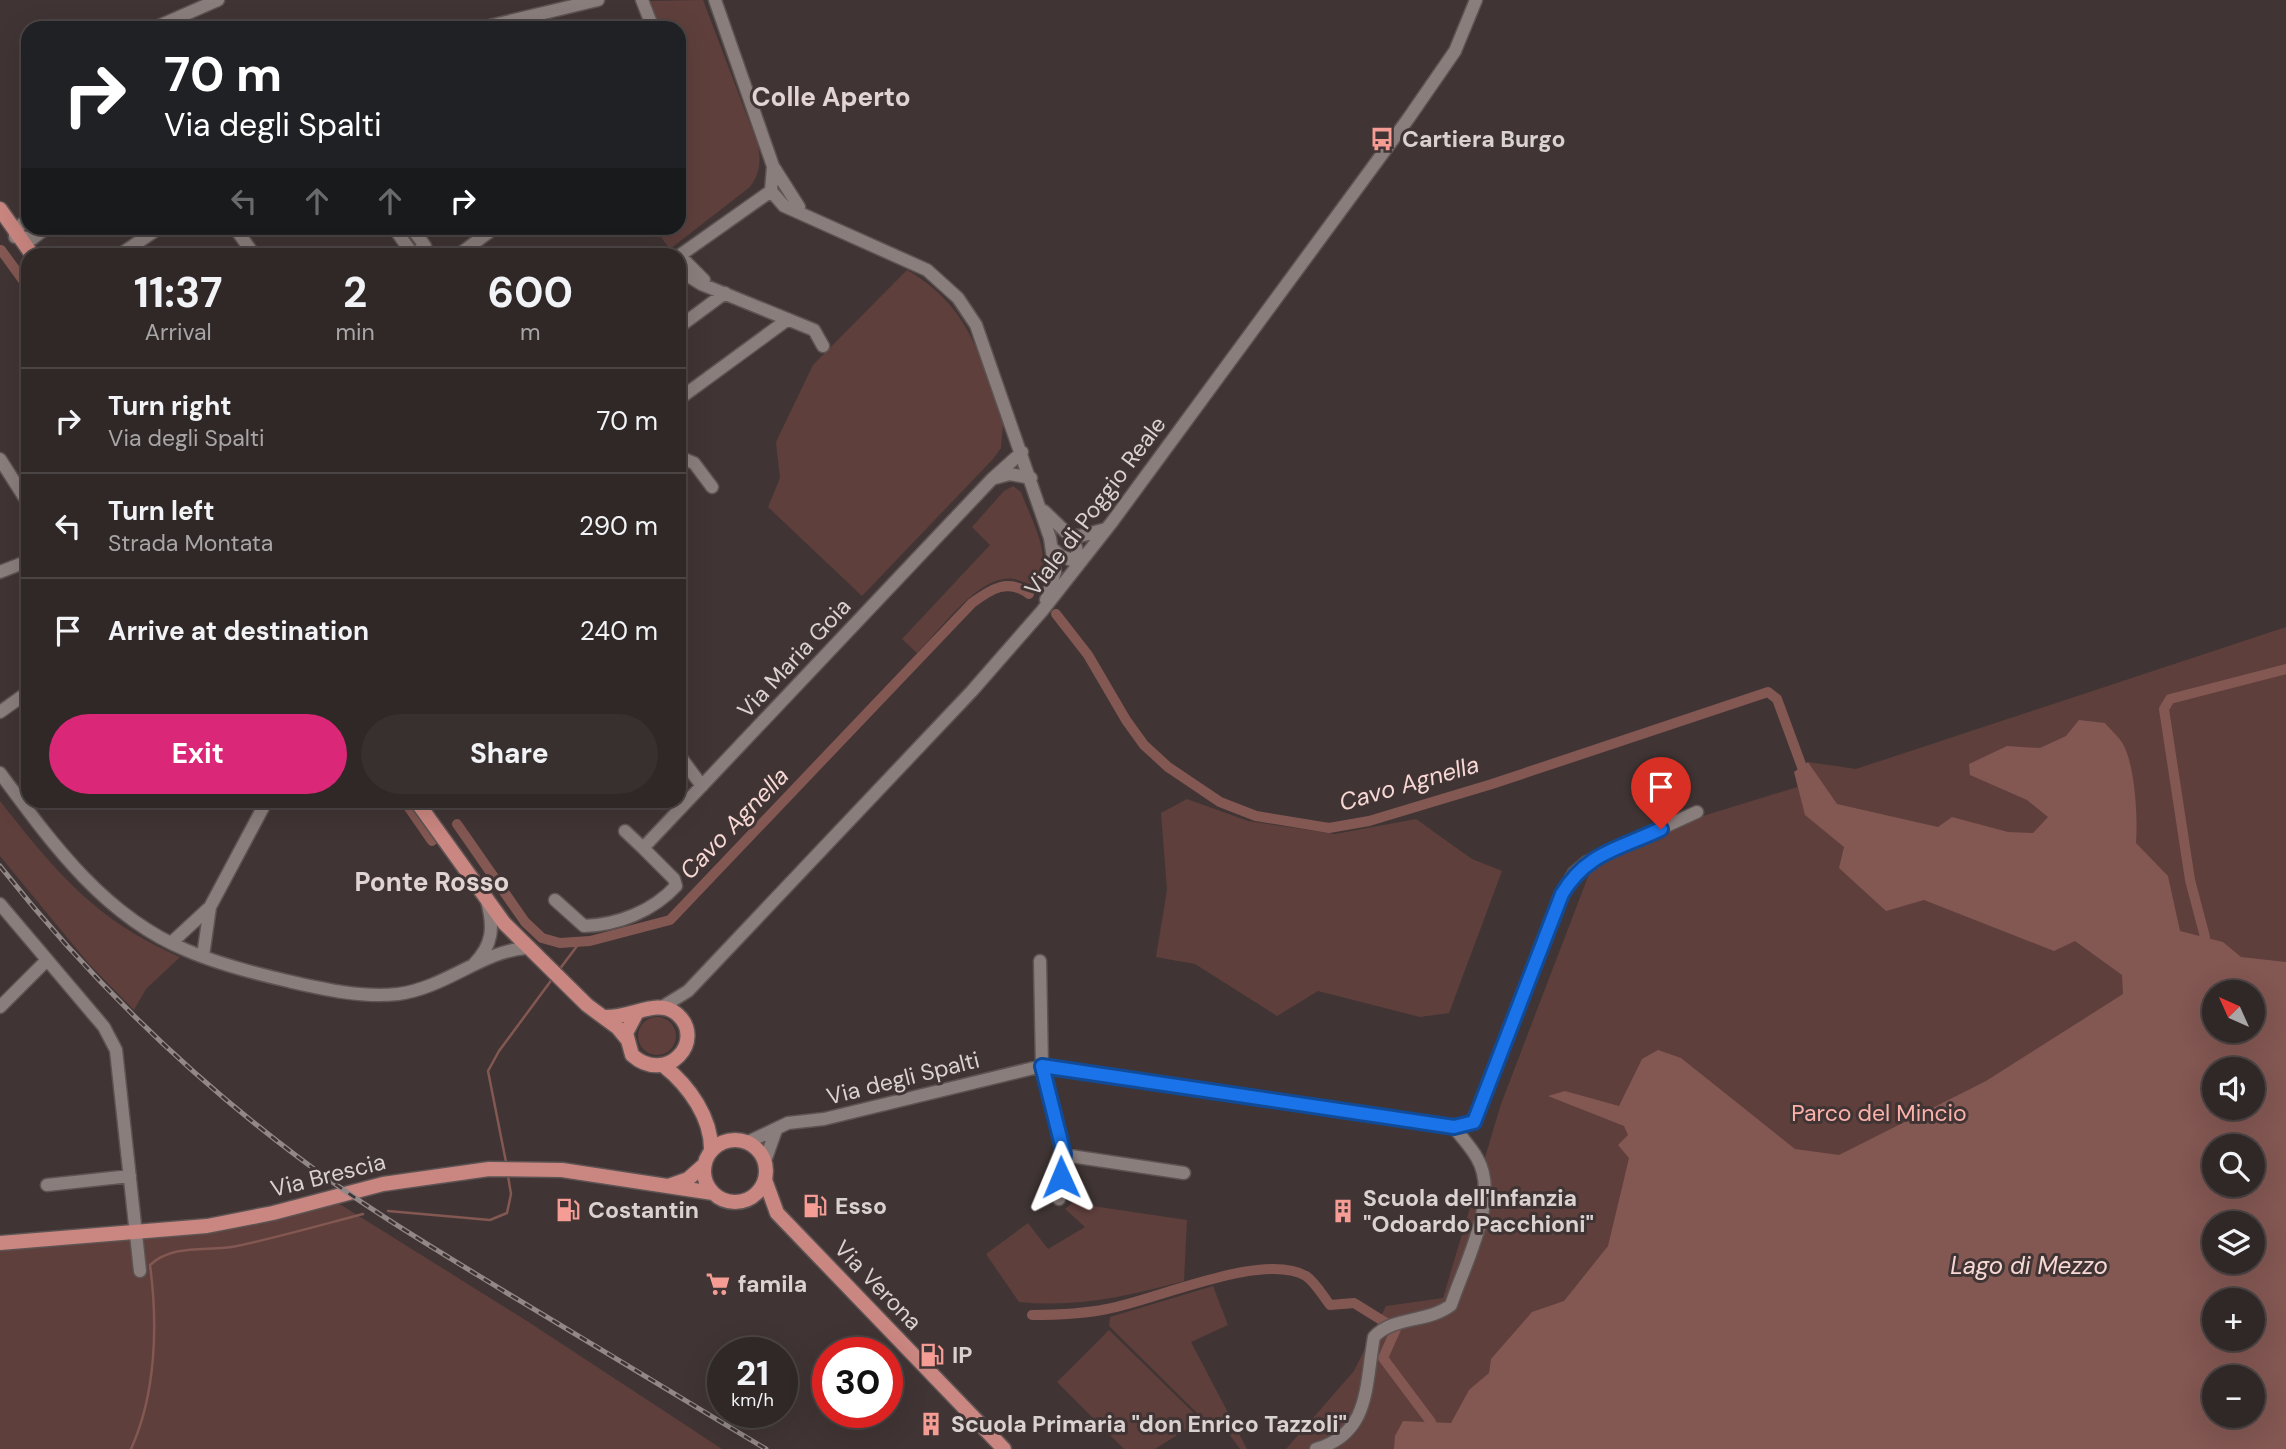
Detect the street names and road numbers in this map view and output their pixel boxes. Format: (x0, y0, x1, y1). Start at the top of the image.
street label: Viale di Poggio Reale (1018, 410, 1172, 602)
street label: Via Maria Goia (731, 592, 857, 724)
street label: Via degli Spalti (823, 1045, 983, 1111)
street label: Via Brescia (267, 1146, 389, 1204)
street label: Via Verona (828, 1234, 928, 1336)

